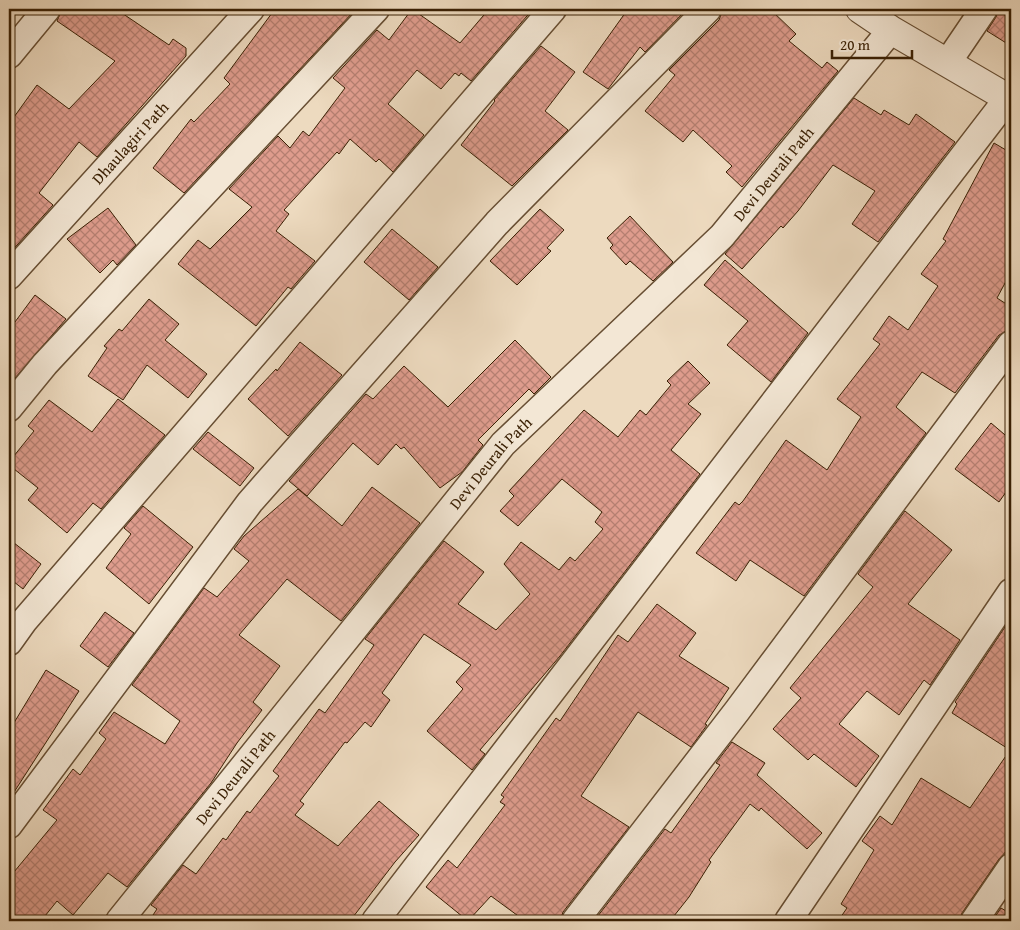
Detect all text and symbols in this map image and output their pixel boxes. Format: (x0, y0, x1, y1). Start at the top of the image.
scale bar (832, 28, 912, 60)
text: 20 m (840, 34, 871, 55)
street label: Dhaulagiri Path (86, 96, 174, 190)
street label: Devi Deurali Path (727, 121, 819, 226)
street label: Devi Deurali Path (443, 411, 537, 514)
street label: Devi Deurali Path (189, 724, 281, 830)

